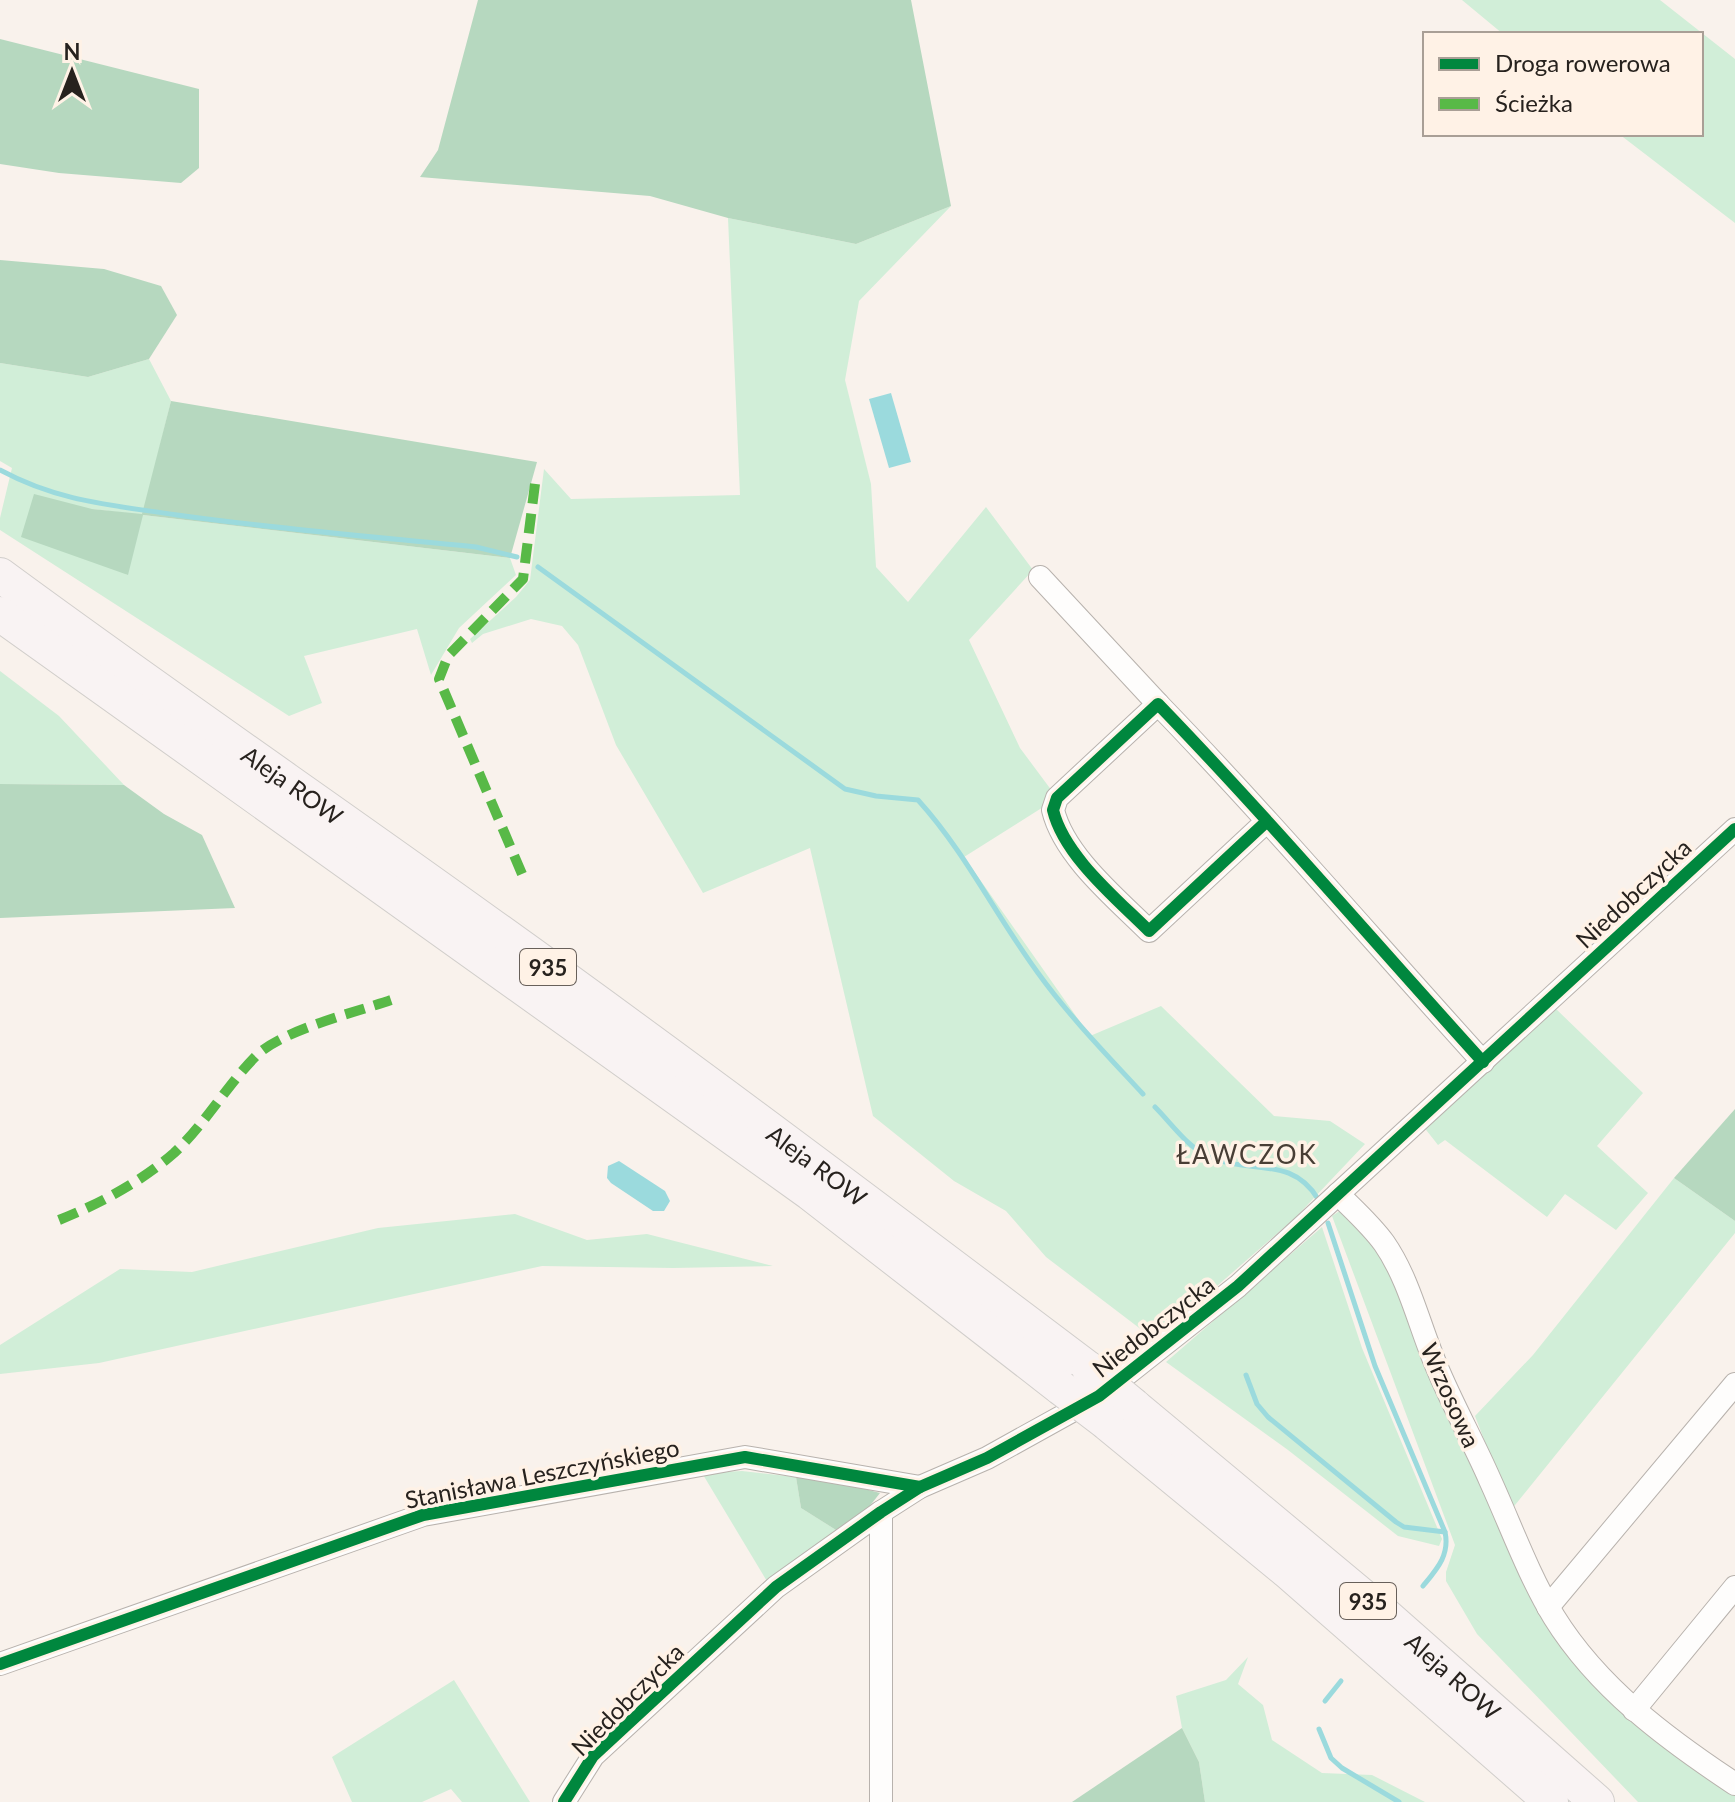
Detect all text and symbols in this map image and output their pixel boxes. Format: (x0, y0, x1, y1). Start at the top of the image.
north arrow (32, 32, 112, 112)
legend (1423, 32, 1703, 136)
text: N (64, 38, 80, 65)
text: Droga rowerowa (1495, 48, 1671, 77)
text: Ścieżka (1495, 88, 1573, 117)
street label: Aleja ROW (237, 739, 349, 830)
street label: Niedobczycka (1569, 832, 1697, 954)
road number: 935 (520, 949, 576, 985)
street label: Aleja ROW (762, 1118, 873, 1211)
district label: ŁAWCZOK (1176, 1138, 1318, 1170)
street label: Niedobczycka (1086, 1269, 1220, 1383)
street label: Wrzosowa (1415, 1338, 1487, 1452)
street label: Stanisława Leszczyńskiego (402, 1432, 682, 1514)
road number: 935 (1340, 1583, 1396, 1619)
street label: Aleja ROW (1400, 1626, 1507, 1725)
street label: Niedobczycka (565, 1637, 689, 1761)

